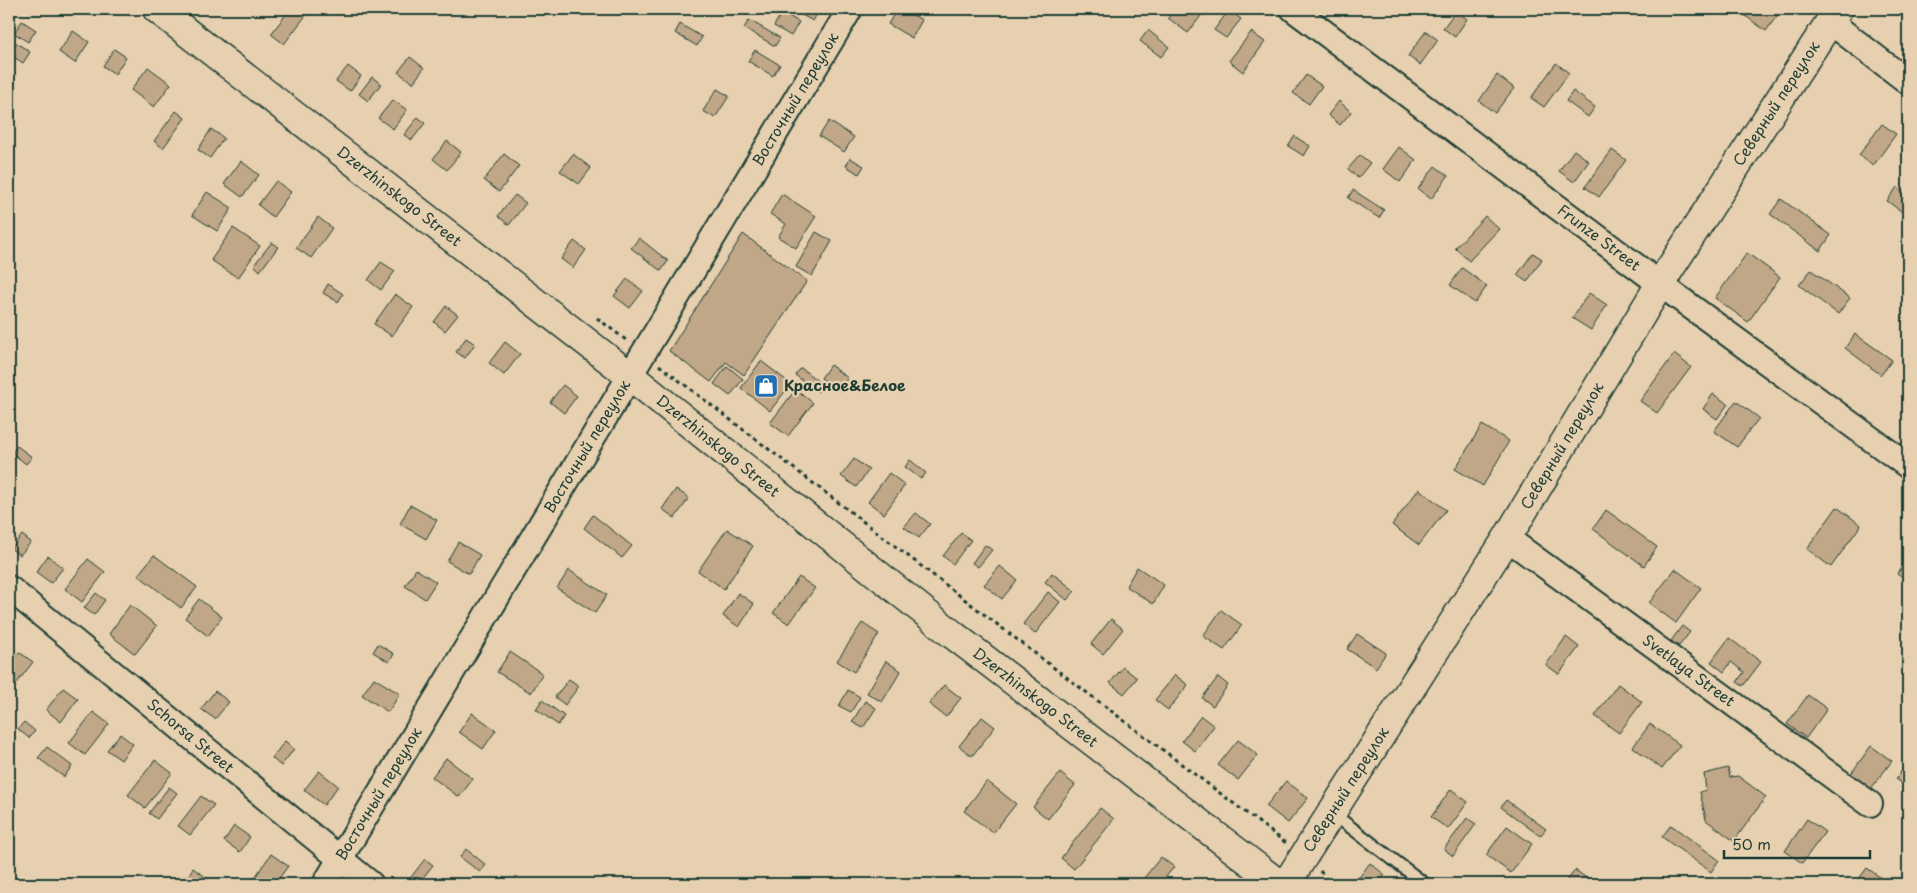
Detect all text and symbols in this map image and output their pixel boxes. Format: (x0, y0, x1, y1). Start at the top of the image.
street label: Восточный переулок (745, 27, 844, 170)
street label: Северный переулок (1726, 36, 1825, 170)
street label: Dzerzhinskogo Street (332, 140, 467, 251)
street label: Frunze Street (1553, 198, 1646, 276)
shop icon: Красное&Белое (753, 373, 779, 399)
place label: Красное&Белое (784, 373, 906, 396)
street label: Восточный переулок (537, 375, 635, 517)
street label: Северный переулок (1514, 377, 1608, 513)
street label: Dzerzhinskogo Street (652, 388, 785, 502)
street label: Svetlaya Street (1638, 628, 1740, 711)
street label: Dzerzhinskogo Street (969, 641, 1104, 752)
street label: Schorsa Street (143, 692, 240, 778)
street label: Северный переулок (1296, 721, 1394, 856)
street label: Восточный переулок (329, 722, 427, 864)
scale bar (1724, 828, 1871, 860)
text: 50 m (1732, 832, 1771, 855)

